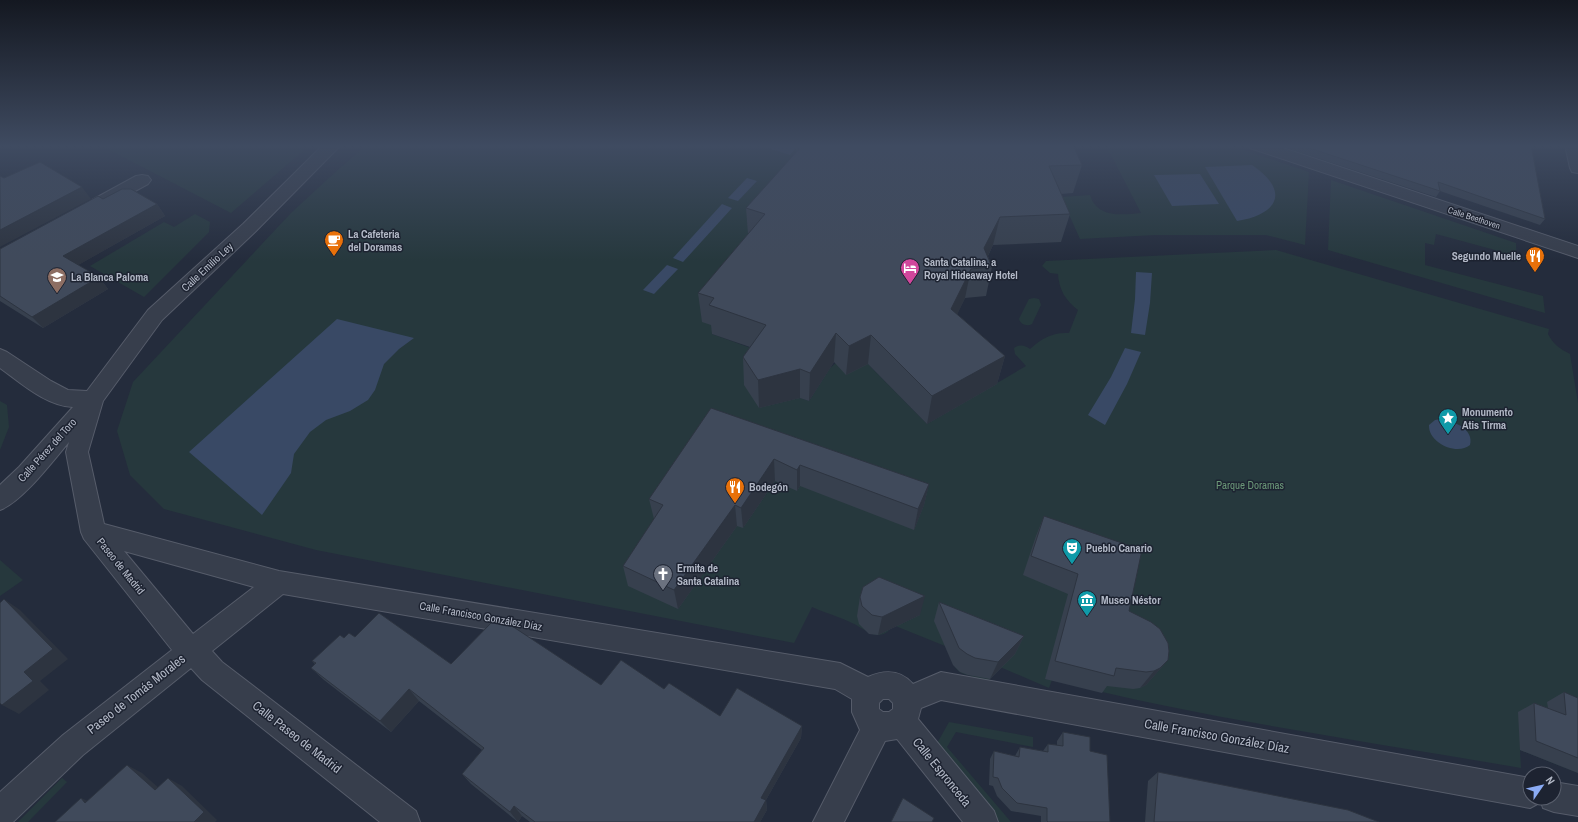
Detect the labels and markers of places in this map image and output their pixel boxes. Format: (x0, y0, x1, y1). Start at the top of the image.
place label: La Cafeteria del Doramas (348, 227, 402, 254)
cafe icon: La Cafeteria del Doramas (323, 229, 345, 257)
restaurant icon: Segundo Muelle (1524, 245, 1546, 273)
place label: Segundo Muelle (1452, 249, 1521, 263)
place label: Santa Catalina, a Royal Hideaway Hotel (924, 255, 1018, 282)
hotel icon: Santa Catalina, a Royal Hideaway Hotel (899, 257, 921, 285)
school or university icon: La Blanca Paloma (46, 266, 68, 294)
place label: La Blanca Paloma (71, 270, 148, 284)
place label: Monumento Atis Tirma (1462, 405, 1514, 432)
place icon: Monumento Atis Tirma (1437, 407, 1459, 435)
restaurant icon: Bodegón (724, 476, 746, 504)
place label: Bodegón (749, 480, 788, 494)
theatre icon: Pueblo Canario (1061, 537, 1083, 565)
place label: Pueblo Canario (1086, 541, 1153, 555)
place label: Ermita de Santa Catalina (677, 561, 739, 588)
church icon: Ermita de Santa Catalina (652, 563, 674, 591)
museum icon: Museo Néstor (1076, 589, 1098, 617)
place label: Museo Néstor (1101, 593, 1161, 607)

